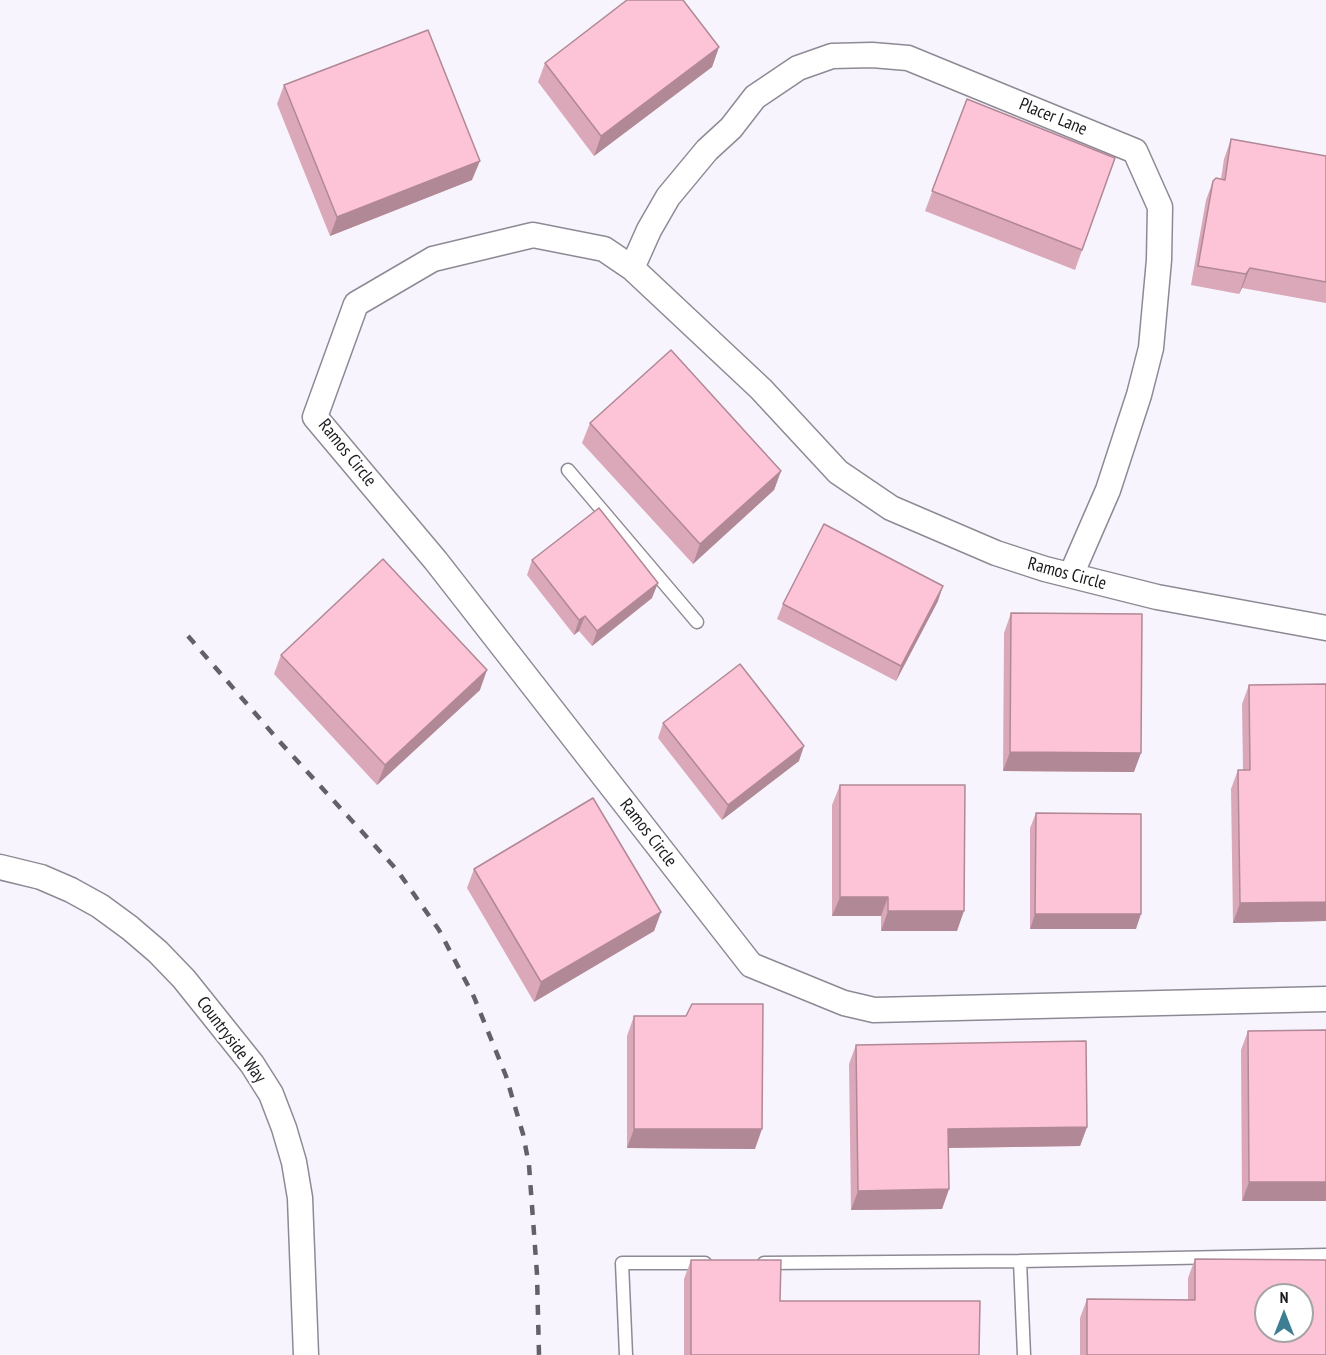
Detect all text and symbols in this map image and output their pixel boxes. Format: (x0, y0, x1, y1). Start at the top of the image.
street label: Placer Lane (1016, 94, 1090, 140)
street label: Ramos Circle (313, 415, 381, 491)
street label: Ramos Circle (1025, 553, 1109, 595)
street label: Ramos Circle (615, 795, 681, 871)
street label: Countryside Way (192, 993, 270, 1087)
north arrow (1254, 1283, 1314, 1343)
text: N (1280, 1287, 1288, 1307)

